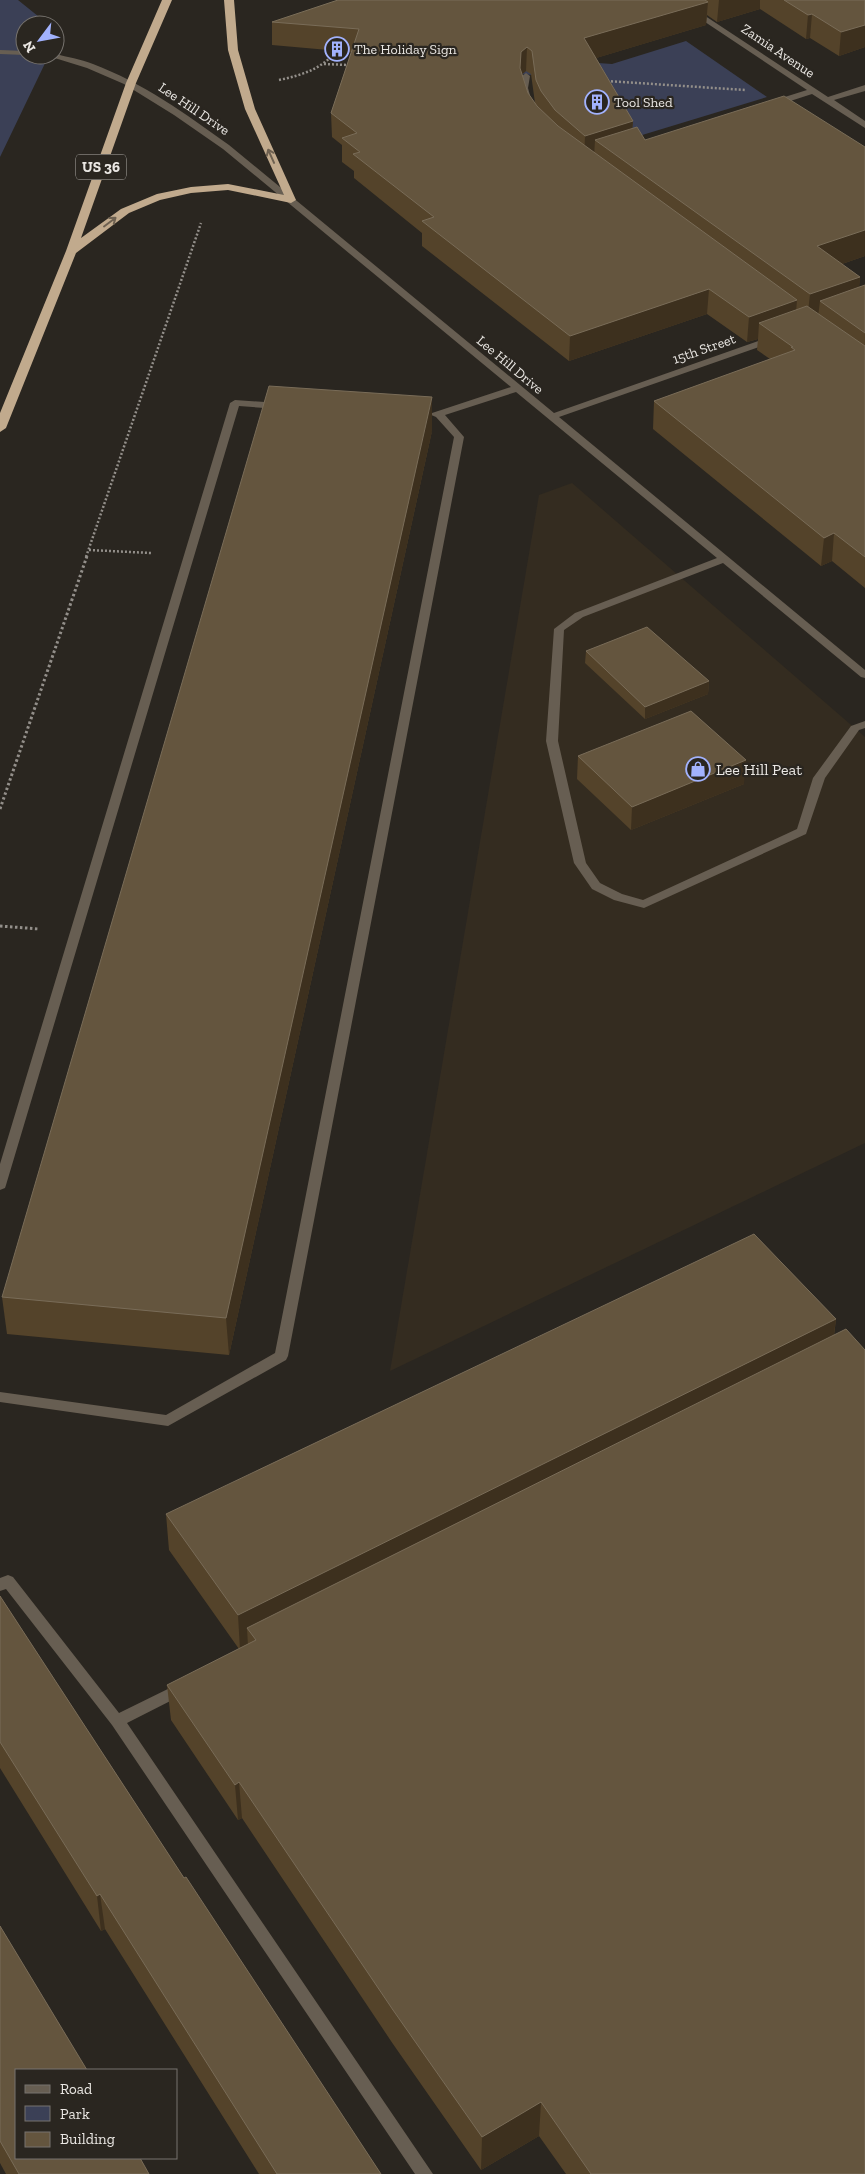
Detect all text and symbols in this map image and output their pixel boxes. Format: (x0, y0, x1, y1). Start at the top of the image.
north arrow (15, 15, 65, 65)
street label: Zamia Avenue (738, 20, 818, 82)
building icon: The Holiday Sign (324, 36, 350, 62)
text: N (19, 37, 39, 56)
place label: The Holiday Sign (354, 41, 457, 58)
street label: Lee Hill Drive (155, 79, 233, 139)
building icon: Tool Shed (584, 89, 610, 115)
place label: Tool Shed (614, 94, 673, 111)
one-way arrow (266, 149, 276, 164)
road number: US 36 (76, 154, 126, 180)
one-way arrow (103, 217, 117, 227)
street label: 15th Street (670, 330, 738, 368)
street label: Lee Hill Drive (473, 332, 547, 398)
shop icon: Lee Hill Peat (685, 756, 711, 782)
place label: Lee Hill Peat (716, 760, 802, 779)
legend (15, 2069, 178, 2159)
text: Road (60, 2080, 93, 2098)
text: Park (60, 2105, 90, 2123)
text: Building (60, 2130, 115, 2148)

